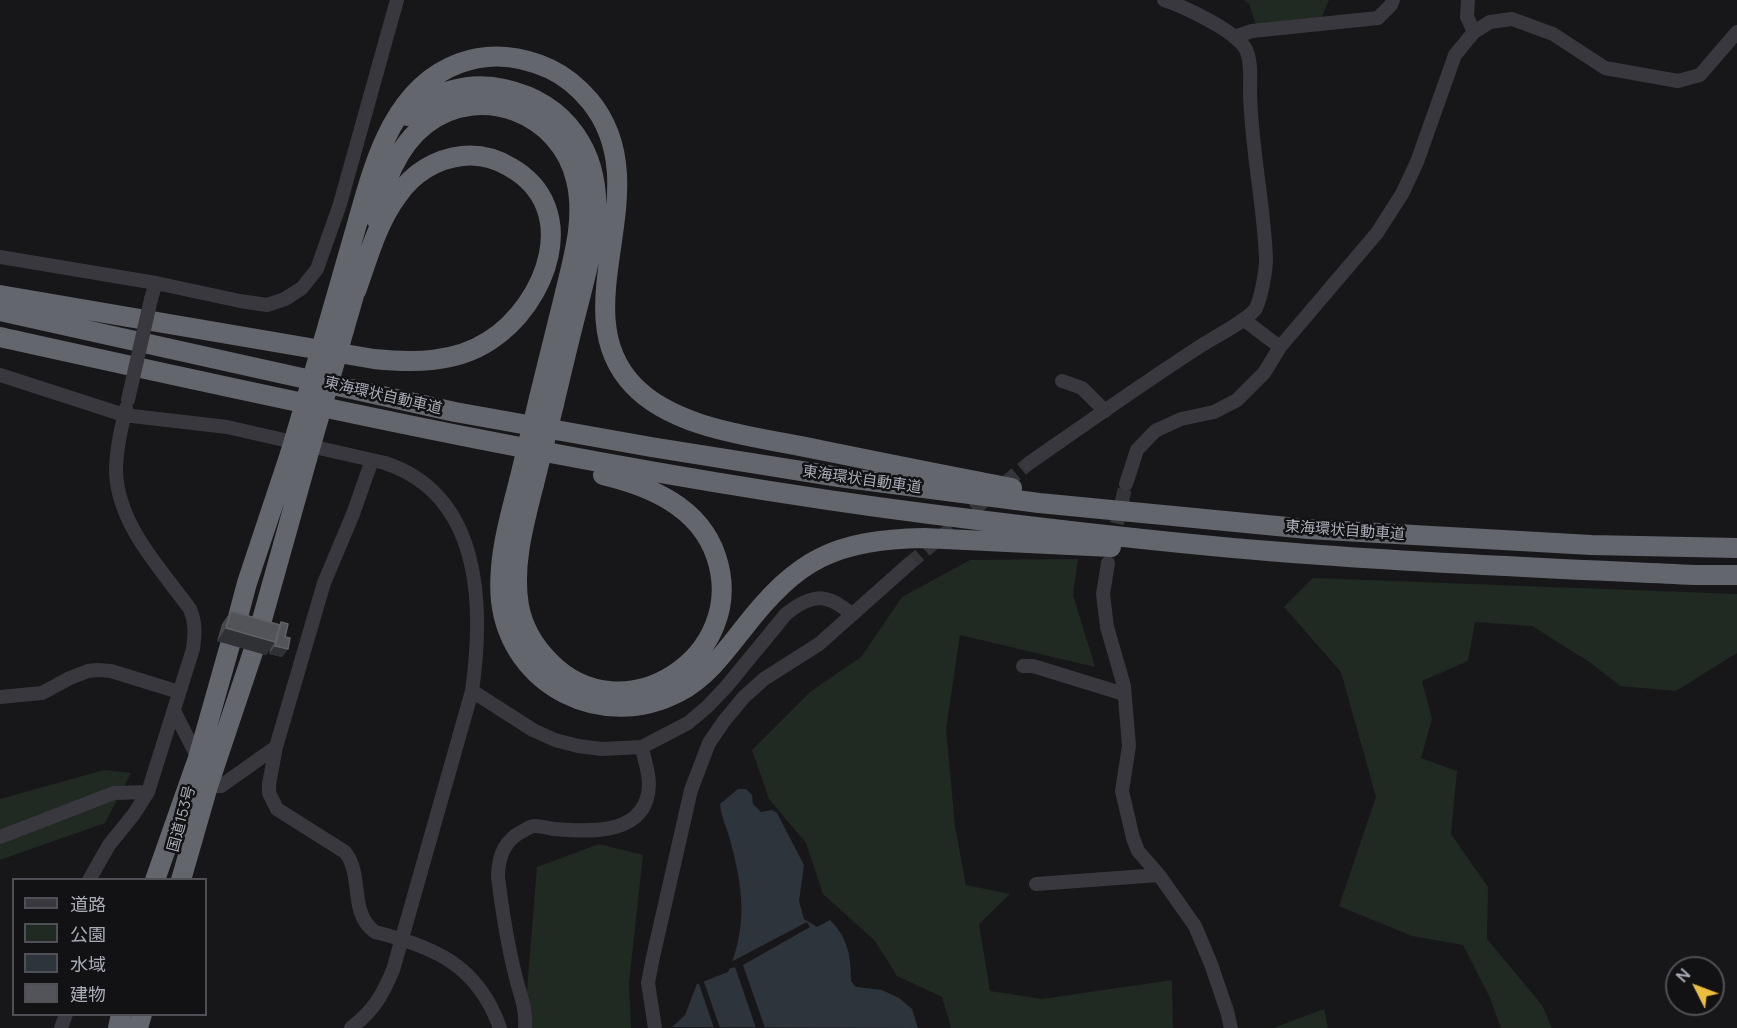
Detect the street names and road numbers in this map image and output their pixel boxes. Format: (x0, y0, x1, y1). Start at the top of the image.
street label: 東海環状自動車道 (323, 374, 443, 418)
street label: 東海環状自動車道 (801, 463, 923, 497)
street label: 東海環状自動車道 (1285, 518, 1405, 544)
street label: 国道153号 (165, 784, 199, 854)

